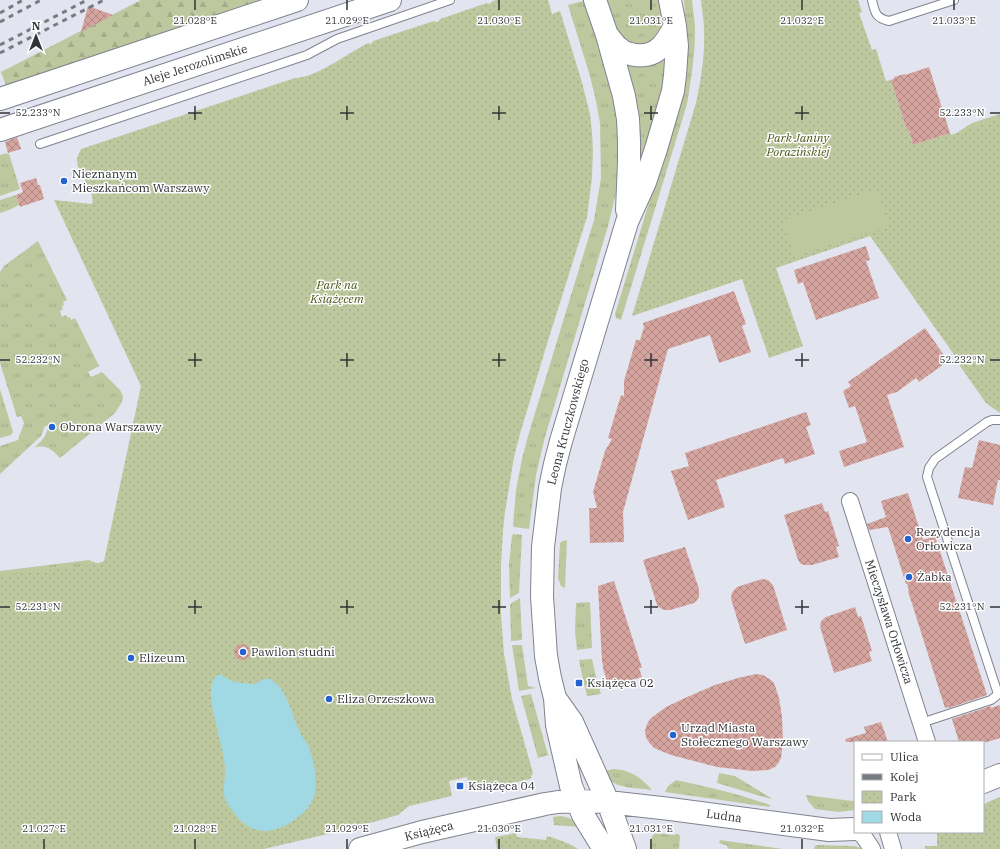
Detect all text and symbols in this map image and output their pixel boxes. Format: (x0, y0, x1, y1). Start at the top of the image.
text: 21.028°E (173, 14, 217, 27)
text: 21.029°E (325, 14, 369, 27)
text: 21.030°E (477, 14, 521, 27)
text: 21.031°E (629, 14, 673, 27)
text: 21.032°E (780, 14, 824, 27)
text: 21.033°E (932, 14, 976, 27)
north arrow (16, 16, 56, 56)
text: N (32, 19, 41, 33)
street label: Aleje Jerozolimskie (141, 40, 249, 89)
text: 52.233°N (15, 106, 61, 119)
text: 52.233°N (939, 106, 985, 119)
park label: Park Janiny Porazińskiej (765, 130, 831, 159)
place label: Nieznanym Mieszkańcom Warszawy (72, 166, 210, 195)
marker: Nieznanym Mieszkańcom Warszawy (59, 176, 69, 186)
park label: Park na Książęcem (309, 277, 364, 306)
text: 52.232°N (15, 353, 61, 366)
text: 52.232°N (939, 353, 985, 366)
street label: Leona Kruczkowskiego (543, 357, 592, 487)
place label: Obrona Warszawy (60, 419, 162, 434)
marker: Obrona Warszawy (47, 422, 57, 432)
place label: Rezydencja Orłowicza (916, 524, 981, 553)
marker: Rezydencja Orłowicza (903, 534, 913, 544)
street label: Mieczysława Orłowicza (862, 558, 917, 686)
place label: Żabka (917, 569, 952, 584)
marker: Żabka (904, 572, 914, 582)
text: 52.231°N (15, 600, 61, 613)
text: 52.231°N (939, 600, 985, 613)
place label: Pawilon studni (251, 644, 335, 659)
marker: Pawilon studni (238, 647, 248, 657)
place label: Elizeum (139, 650, 186, 665)
marker: Elizeum (126, 653, 136, 663)
place label: Książęca 02 (587, 675, 654, 690)
marker: Książęca 02 (574, 678, 584, 688)
place label: Eliza Orzeszkowa (337, 691, 435, 706)
marker: Eliza Orzeszkowa (324, 694, 334, 704)
place label: Urząd Miasta Stołecznego Warszawy (681, 720, 809, 749)
marker: Urząd Miasta Stołecznego Warszawy (668, 730, 678, 740)
legend (854, 741, 984, 833)
text: Ulica (890, 749, 919, 764)
text: Kolej (890, 769, 919, 784)
place label: Książęca 04 (468, 778, 535, 793)
marker: Książęca 04 (455, 781, 465, 791)
text: Park (890, 789, 916, 804)
street label: Ludna (705, 806, 743, 825)
text: Woda (890, 809, 922, 824)
street label: Książęca (403, 817, 455, 844)
text: 21.027°E (22, 822, 66, 835)
text: 21.028°E (173, 822, 217, 835)
text: 21.029°E (325, 822, 369, 835)
text: 21.030°E (477, 822, 521, 835)
text: 21.031°E (629, 822, 673, 835)
text: 21.032°E (780, 822, 824, 835)

